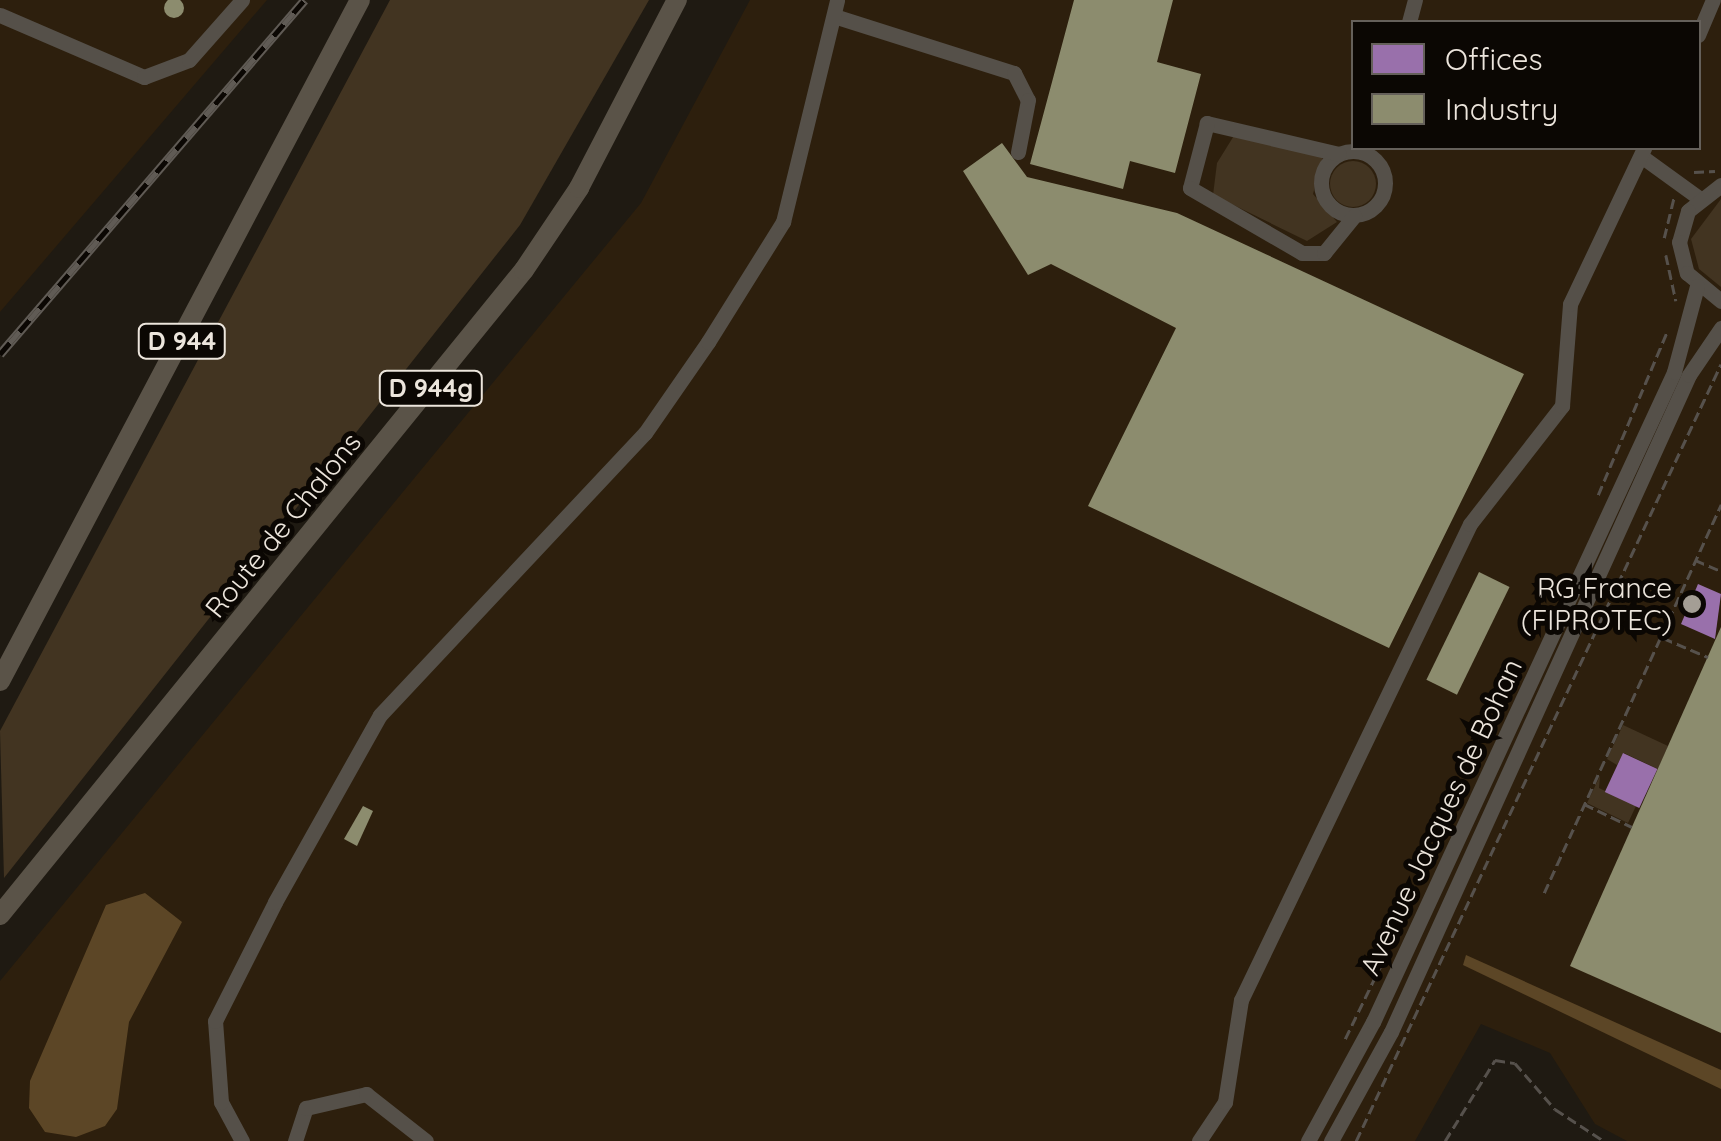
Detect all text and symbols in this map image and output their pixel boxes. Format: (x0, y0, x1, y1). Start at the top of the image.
legend (1351, 20, 1701, 150)
text: Offices (1445, 40, 1543, 78)
text: Industry (1445, 90, 1558, 128)
road number: D 944 (137, 321, 227, 361)
road number: D 944g (378, 368, 484, 408)
street label: Route de Chalons (198, 426, 368, 624)
place label: RG France (FIPROTEC) (1521, 571, 1672, 637)
marker: RG France (FIPROTEC) (1681, 593, 1703, 615)
street label: Avenue Jacques de Bohan (1353, 654, 1529, 980)

